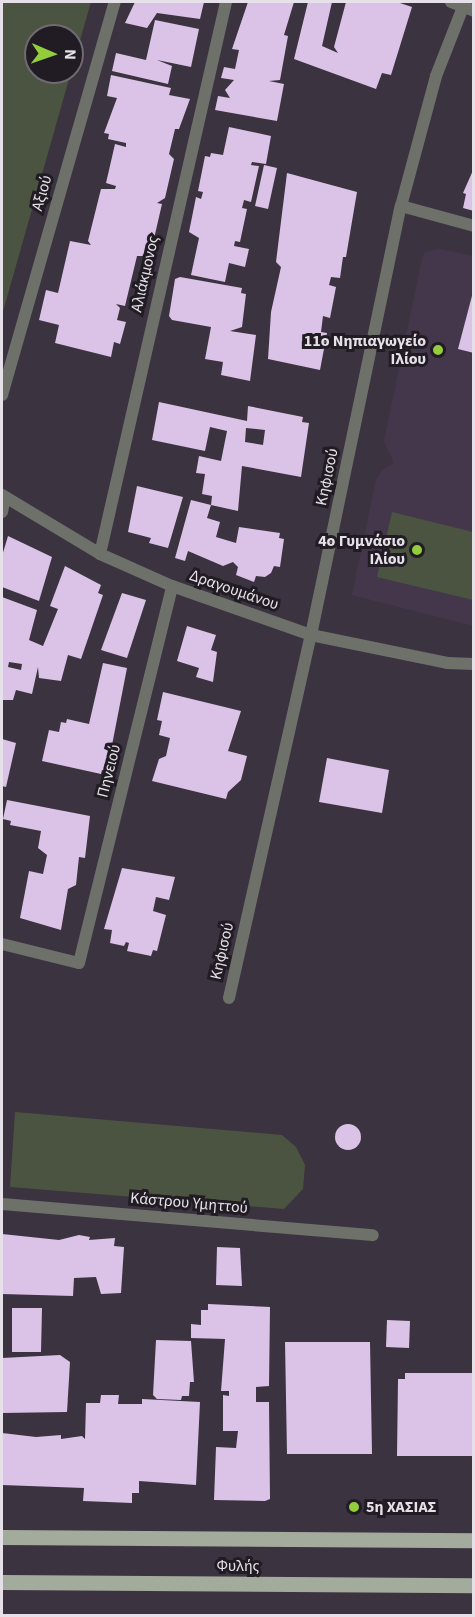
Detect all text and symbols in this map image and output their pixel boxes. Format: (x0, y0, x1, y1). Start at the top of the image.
north arrow (24, 24, 84, 84)
text: N (59, 49, 81, 60)
street label: Αξιού (28, 173, 56, 213)
street label: Αλιάκμονος (127, 234, 163, 314)
place label: 11ο Νηπιαγωγείο Ιλίου (304, 331, 426, 369)
marker: 11ο Νηπιαγωγείο Ιλίου (431, 343, 445, 357)
street label: Κηφισού (312, 447, 342, 507)
place label: 4ο Γυμνάσιο Ιλίου (318, 531, 405, 569)
marker: 4ο Γυμνάσιο Ιλίου (410, 543, 424, 557)
street label: Δραγουμάνου (187, 566, 281, 614)
street label: Πηνειού (93, 742, 125, 800)
street label: Κηφισού (206, 921, 238, 981)
street label: Κάστρου Υμηττού (129, 1188, 249, 1218)
place label: 5η ΧΑΣΙΑΣ (366, 1497, 436, 1517)
marker: 5η ΧΑΣΙΑΣ (347, 1500, 361, 1514)
street label: Φυλής (217, 1556, 259, 1576)

